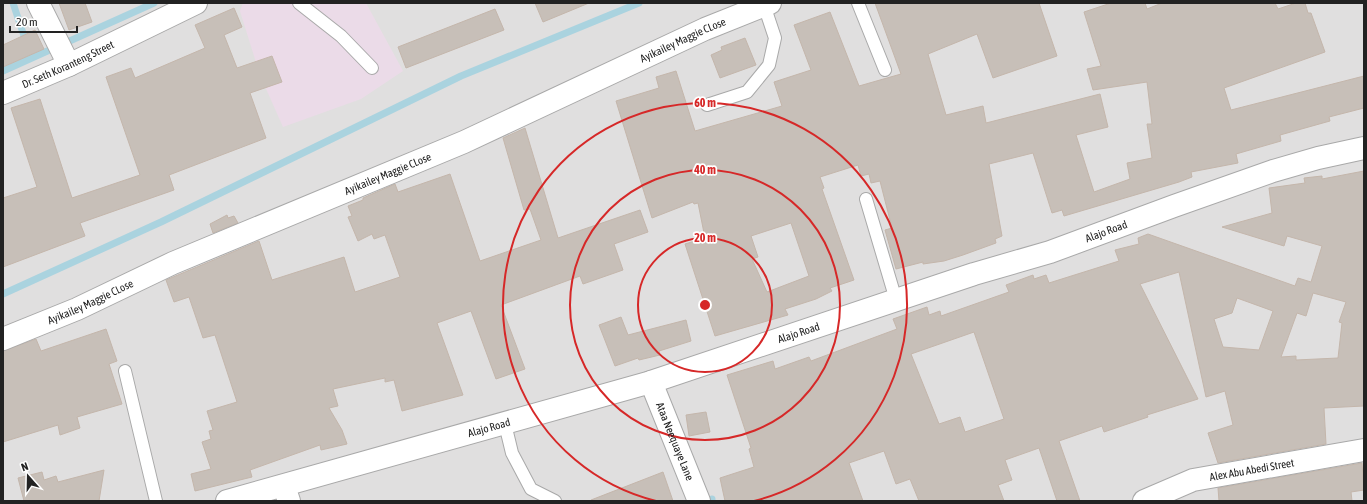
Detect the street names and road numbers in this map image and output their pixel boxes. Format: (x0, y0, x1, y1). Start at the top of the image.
street label: Ayikailey Maggie CLose (638, 15, 727, 65)
street label: Dr. Seth Koranteng Street (20, 38, 116, 90)
street label: Ayikailey Maggie CLose (343, 150, 433, 197)
street label: Alajo Road (1084, 218, 1129, 244)
street label: Ayikailey Maggie CLose (46, 277, 135, 326)
street label: Alajo Road (776, 320, 821, 345)
street label: Ataa Neequaye Lane (654, 401, 696, 482)
street label: Alajo Road (466, 416, 512, 439)
street label: Alex Abu Abedi Street (1209, 456, 1295, 483)

